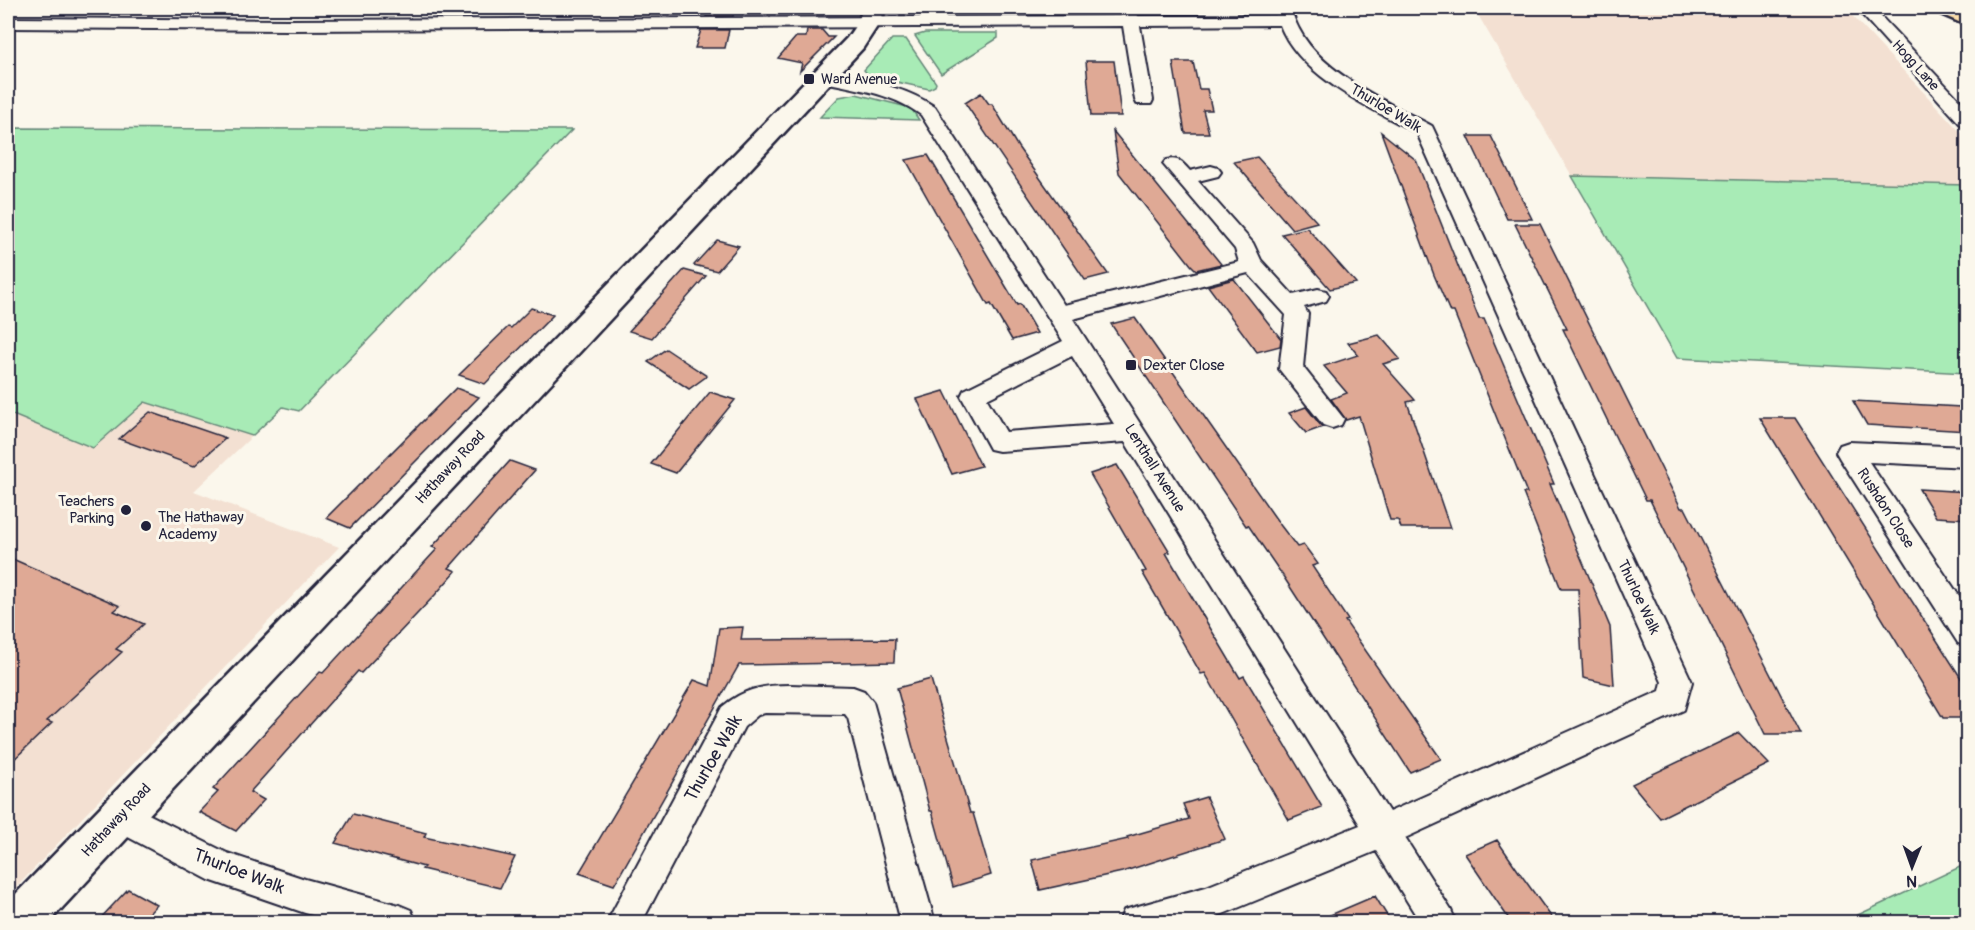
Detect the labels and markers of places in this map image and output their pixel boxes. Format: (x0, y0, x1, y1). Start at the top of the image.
place label: Ward Avenue (821, 71, 897, 88)
marker: Ward Avenue (802, 72, 816, 86)
place label: Dexter Close (1143, 356, 1225, 375)
marker: Dexter Close (1124, 358, 1138, 372)
place label: Teachers Parking (58, 492, 114, 528)
marker: Teachers Parking (119, 503, 133, 517)
place label: The Hathaway Academy (158, 508, 244, 544)
marker: The Hathaway Academy (139, 519, 153, 533)

